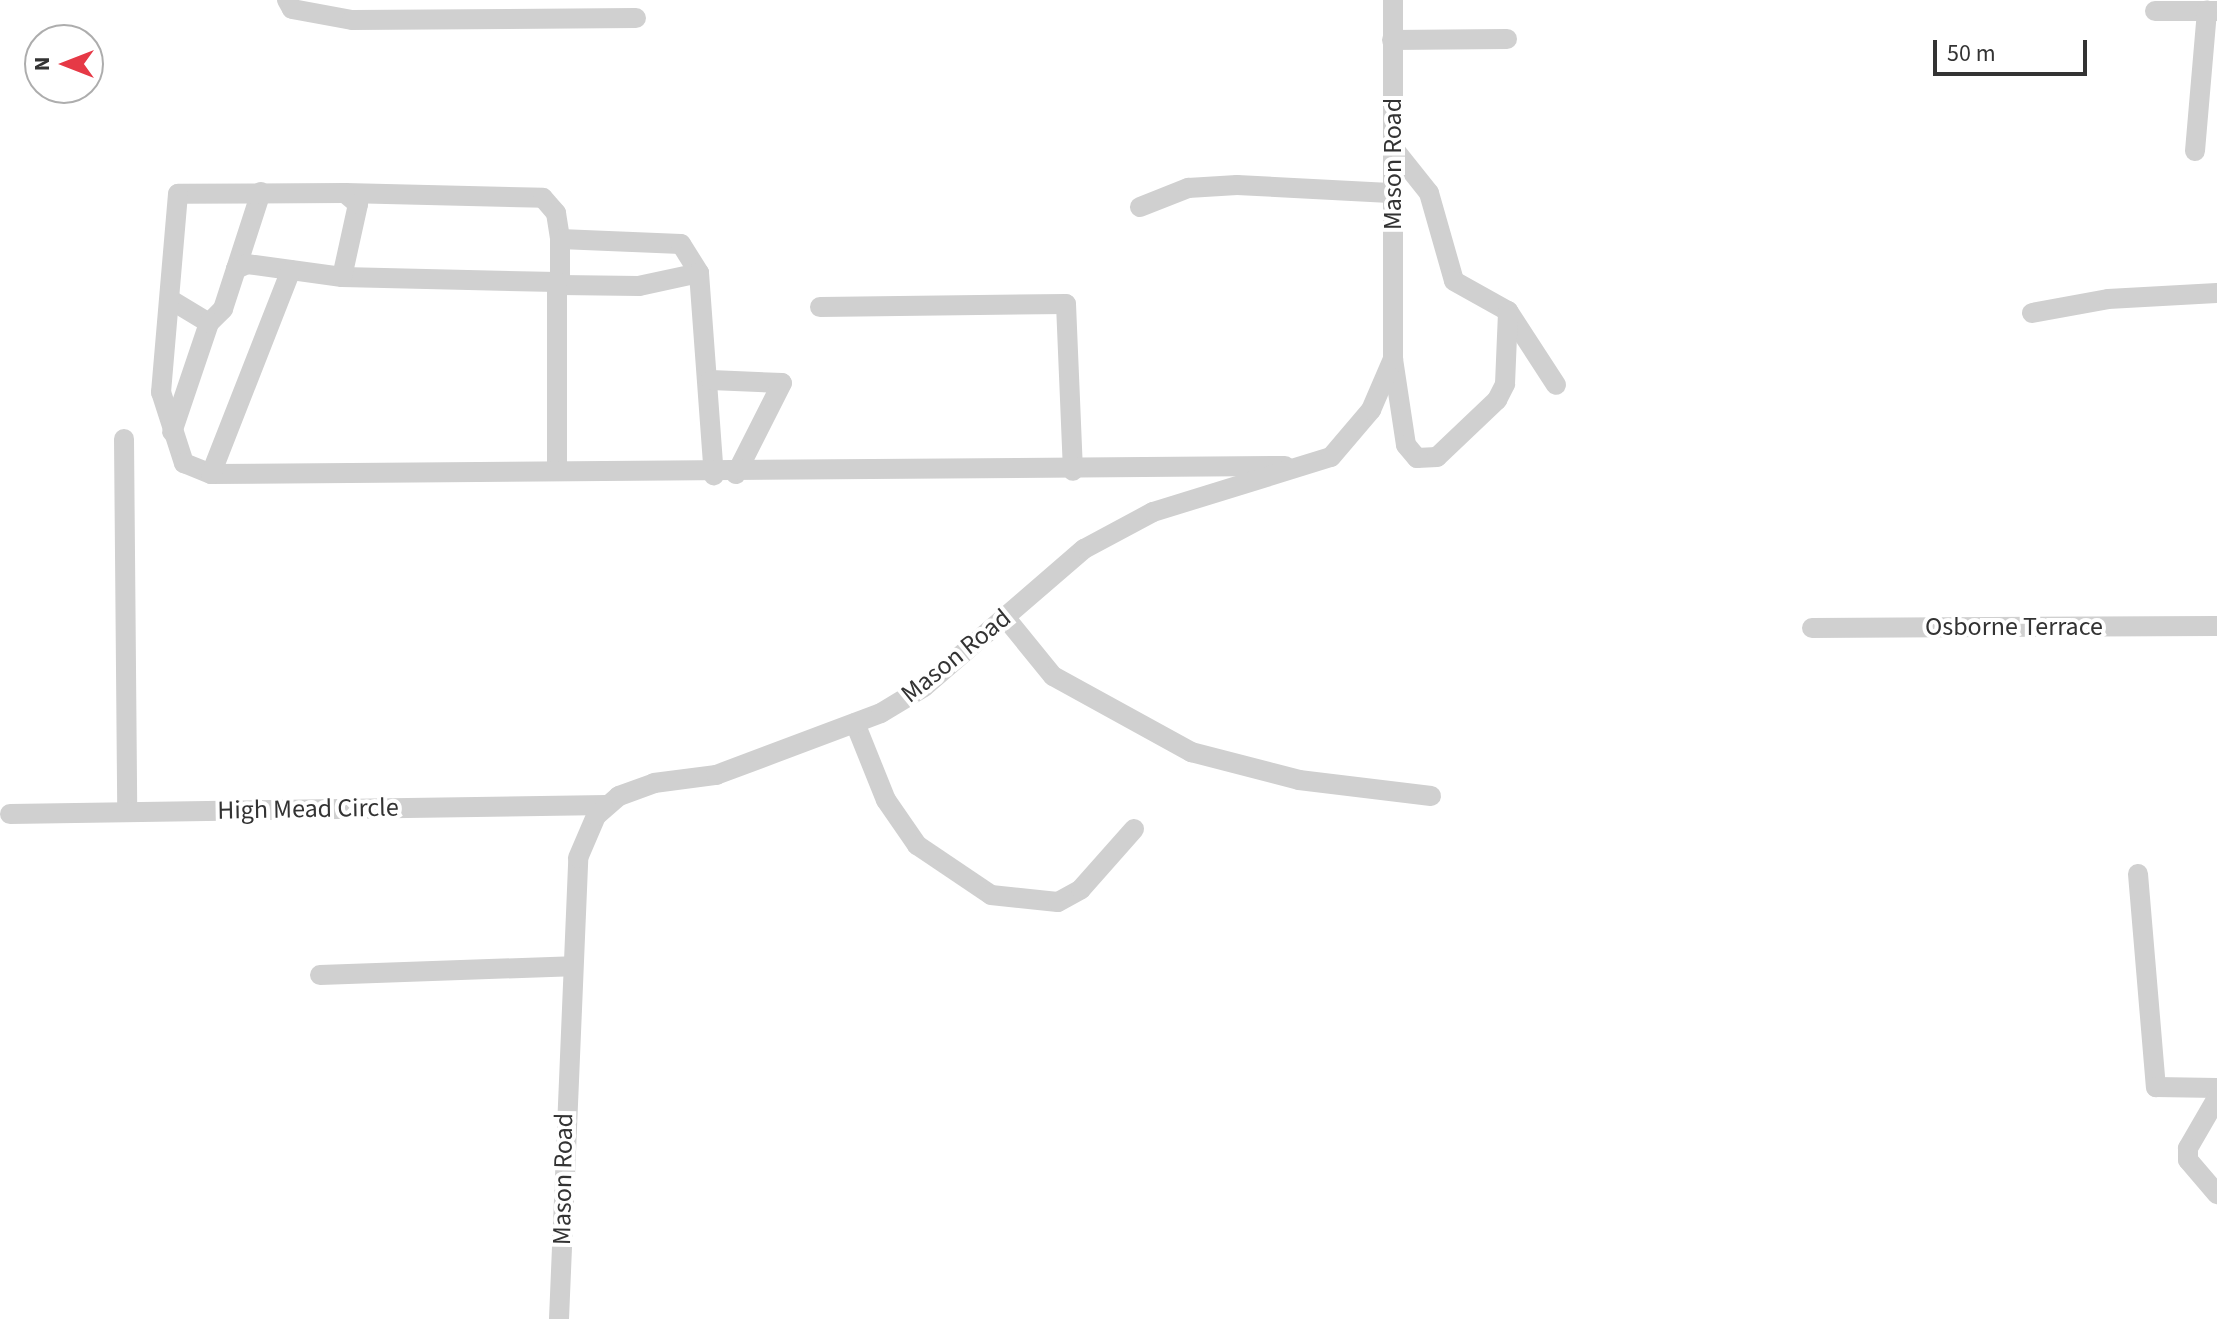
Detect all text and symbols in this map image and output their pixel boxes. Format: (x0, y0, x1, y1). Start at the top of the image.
north arrow (24, 24, 104, 104)
scale bar (1937, 24, 2091, 74)
text: 50 m (1947, 36, 1996, 71)
text: N (26, 57, 58, 71)
street label: Mason Road (1377, 98, 1409, 230)
street label: Mason Road (895, 602, 1017, 710)
street label: Osborne Terrace (1925, 611, 2103, 643)
street label: High Mead Circle (217, 792, 399, 826)
street label: Mason Road (546, 1113, 580, 1245)

